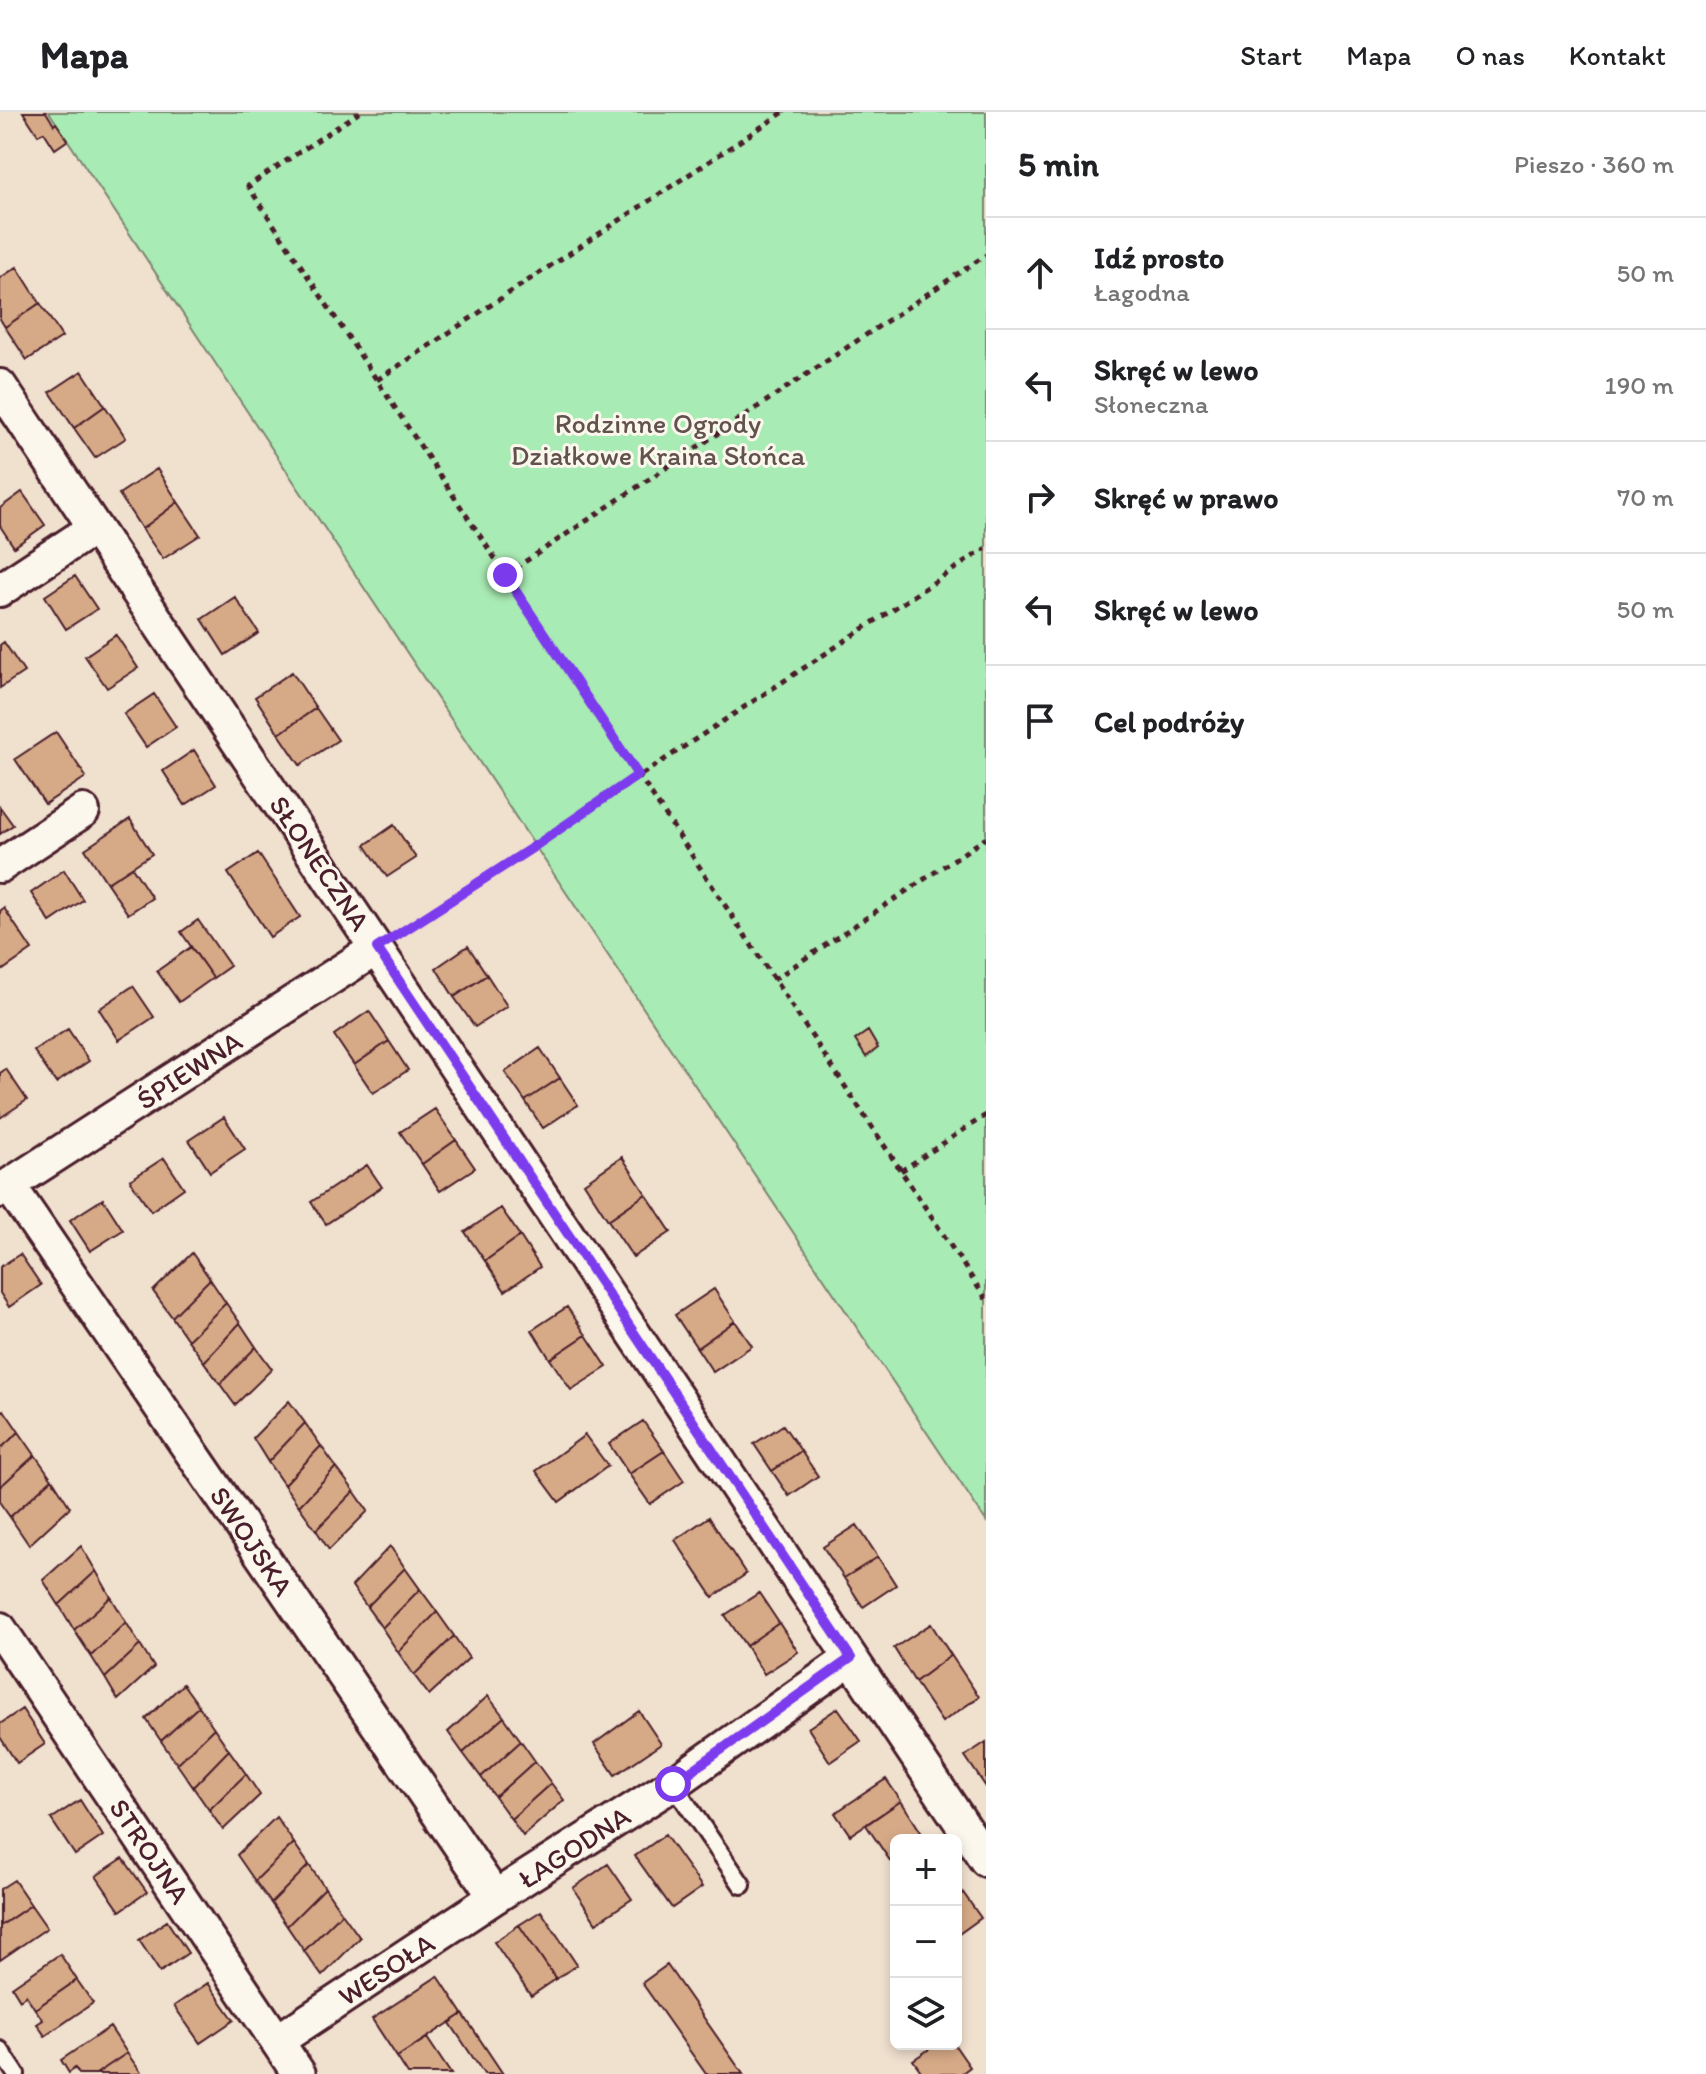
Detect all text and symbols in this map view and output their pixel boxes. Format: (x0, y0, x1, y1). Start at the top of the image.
text: Mapa (40, 32, 128, 78)
text: Start (1240, 38, 1302, 72)
text: Mapa (1346, 38, 1411, 72)
text: O nas (1455, 38, 1525, 72)
text: Kontakt (1569, 38, 1666, 72)
text: 5 min (1018, 144, 1099, 185)
text: Pieszo · 360 m (1514, 148, 1674, 180)
text: Idź prosto (1094, 239, 1224, 276)
icon: ahead (1018, 251, 1062, 295)
text: 50 m (1617, 257, 1674, 289)
text: Łagodna (1094, 276, 1190, 308)
text: Skręć w lewo (1094, 351, 1258, 388)
icon: left (1018, 363, 1062, 407)
text: 190 m (1605, 369, 1674, 401)
text: Słoneczna (1094, 388, 1208, 420)
park label: Rodzinne Ogrody Działkowe Kraina Słońca (511, 406, 806, 472)
icon: right (1018, 475, 1062, 519)
text: Skręć w prawo (1094, 479, 1278, 516)
text: 70 m (1617, 481, 1674, 513)
route end (487, 557, 523, 593)
icon: left (1018, 587, 1062, 631)
text: Skręć w lewo (1094, 591, 1258, 628)
text: 50 m (1617, 593, 1674, 625)
icon: arrive (1018, 699, 1062, 743)
text: Cel podróży (1094, 703, 1244, 740)
street label: SŁONECZNA (262, 789, 378, 937)
street label: ŚPIEWNA (130, 1023, 248, 1117)
street label: SWOJSKA (203, 1480, 301, 1602)
route start (655, 1766, 691, 1802)
street label: STROJNA (102, 1792, 198, 1910)
street label: ŁAGODNA (512, 1798, 636, 1896)
map controls (890, 1834, 962, 2050)
button: + (890, 1834, 962, 1906)
button: − (890, 1906, 962, 1978)
street label: WESOŁA (332, 1925, 441, 2013)
button: layers (890, 1978, 962, 2050)

